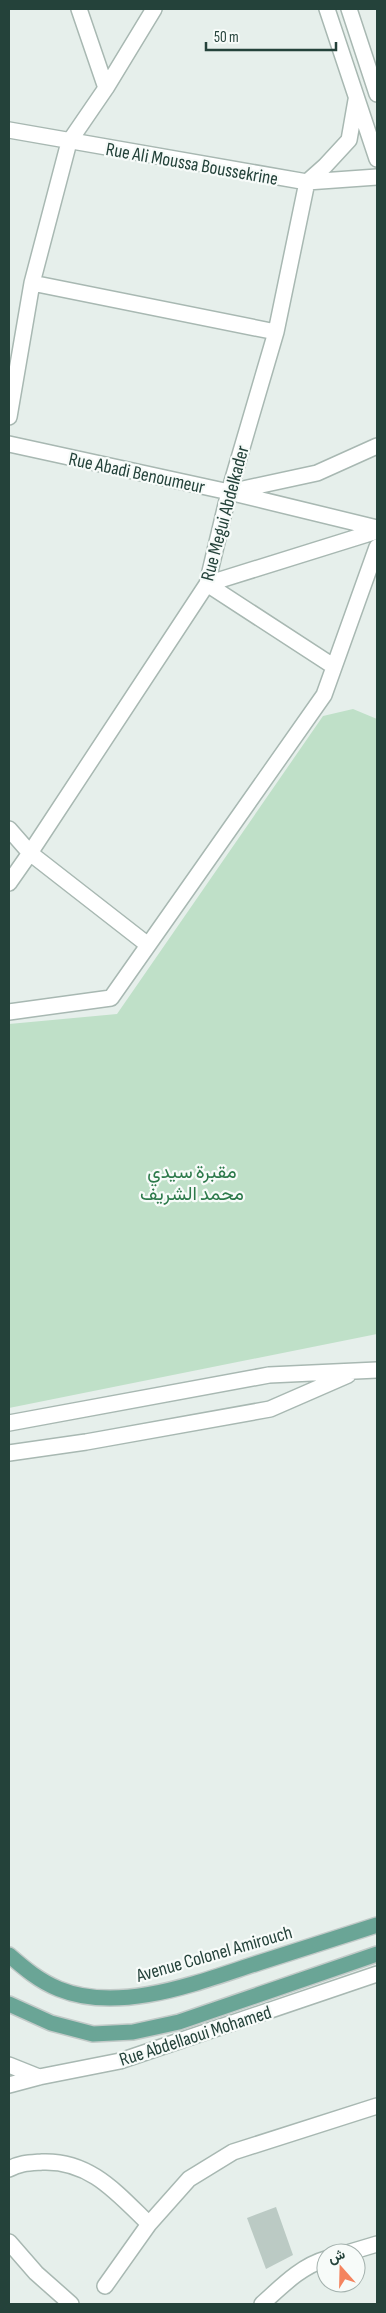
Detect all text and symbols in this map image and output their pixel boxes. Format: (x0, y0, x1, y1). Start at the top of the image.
scale bar (206, 20, 336, 52)
text: 50 m (214, 28, 239, 47)
street label: Rue Ali Moussa Boussekrine (104, 138, 280, 191)
street label: Rue Megui Abdelkader (196, 443, 255, 584)
street label: Rue Abadi Benoumeur (66, 448, 207, 499)
park label: مقبرة سيدي محمد الشريف (140, 1161, 244, 1206)
street label: Avenue Colonel Amirouch (133, 1921, 295, 1988)
street label: Rue Abdellaoui Mohamed (117, 2001, 274, 2072)
north arrow (316, 2243, 366, 2293)
text: ش (326, 2245, 348, 2267)

